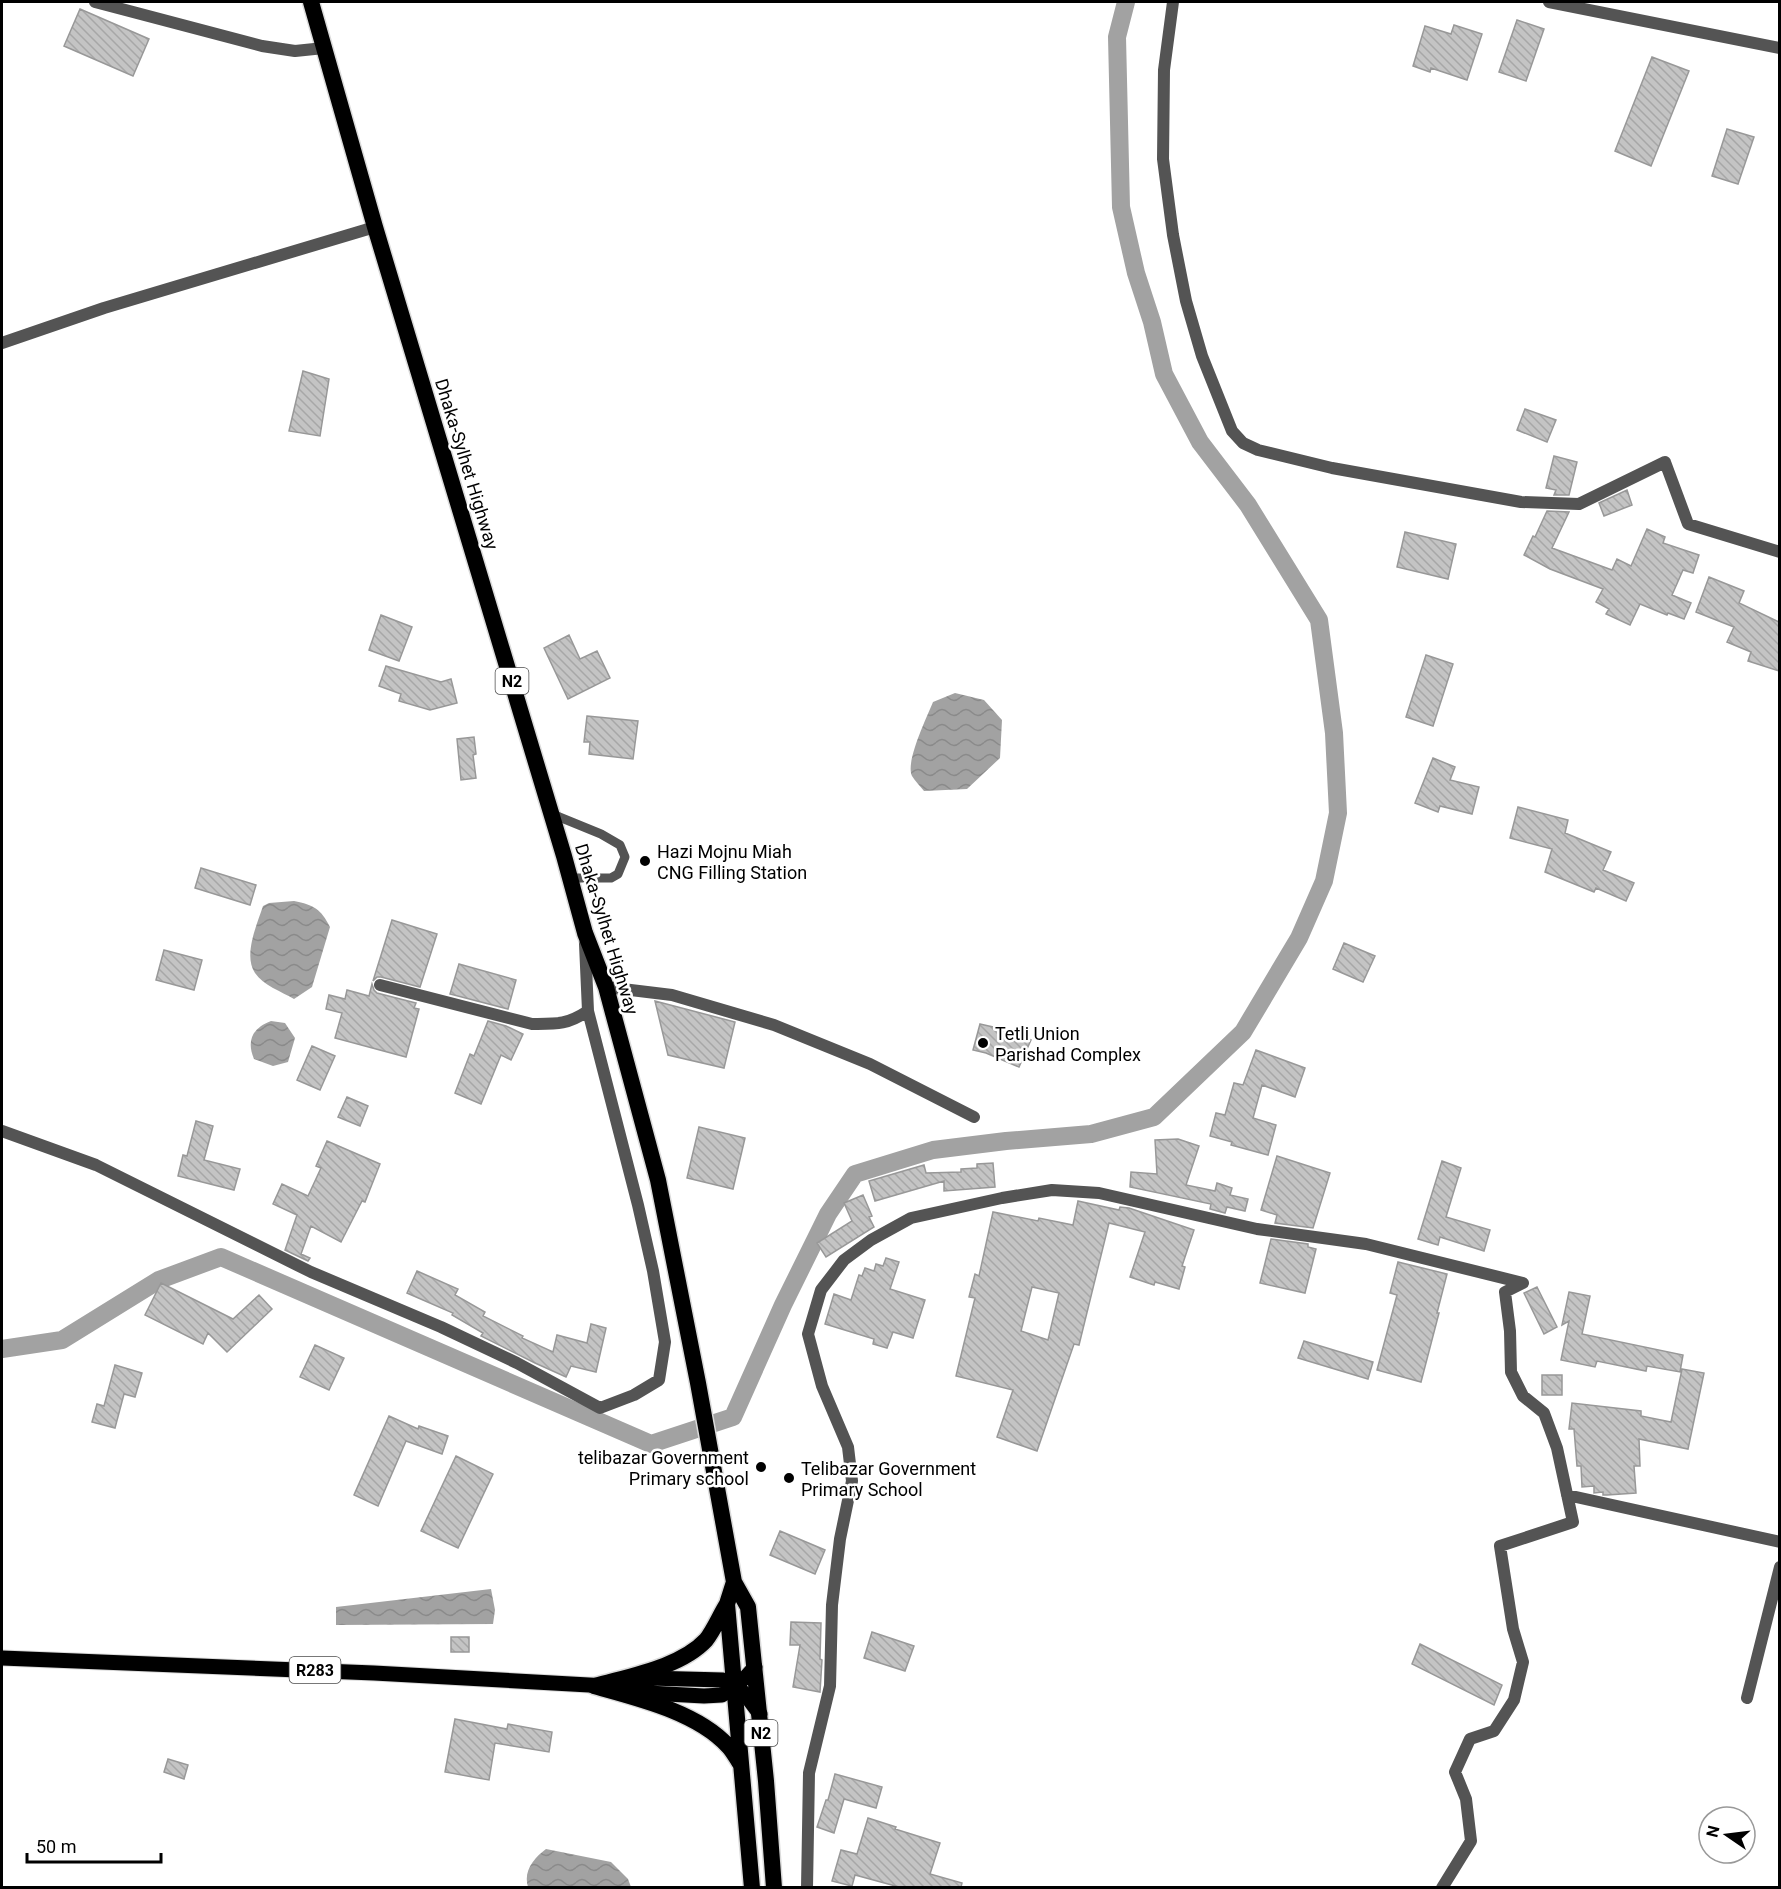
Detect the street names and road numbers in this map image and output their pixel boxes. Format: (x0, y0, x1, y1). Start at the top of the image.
street label: Dhaka-Sylhet Highway (431, 376, 503, 553)
road number: N2 (496, 668, 528, 694)
street label: Dhaka-Sylhet Highway (571, 841, 643, 1018)
road number: R283 (290, 1657, 340, 1683)
road number: N2 (744, 1720, 777, 1746)

